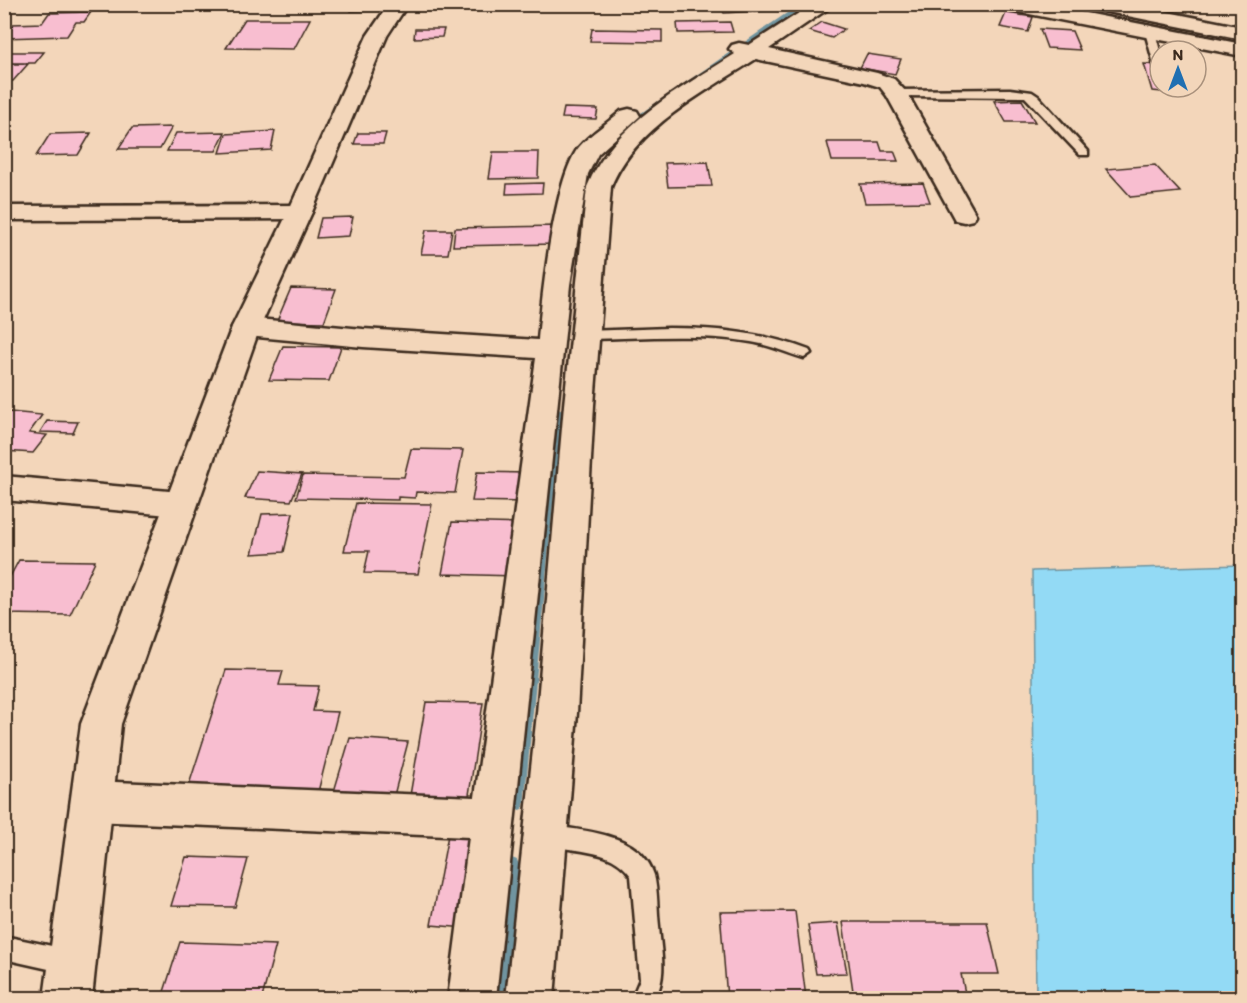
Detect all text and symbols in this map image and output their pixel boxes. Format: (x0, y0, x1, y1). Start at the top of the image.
north arrow (1148, 39, 1208, 99)
text: N (1173, 45, 1183, 64)

